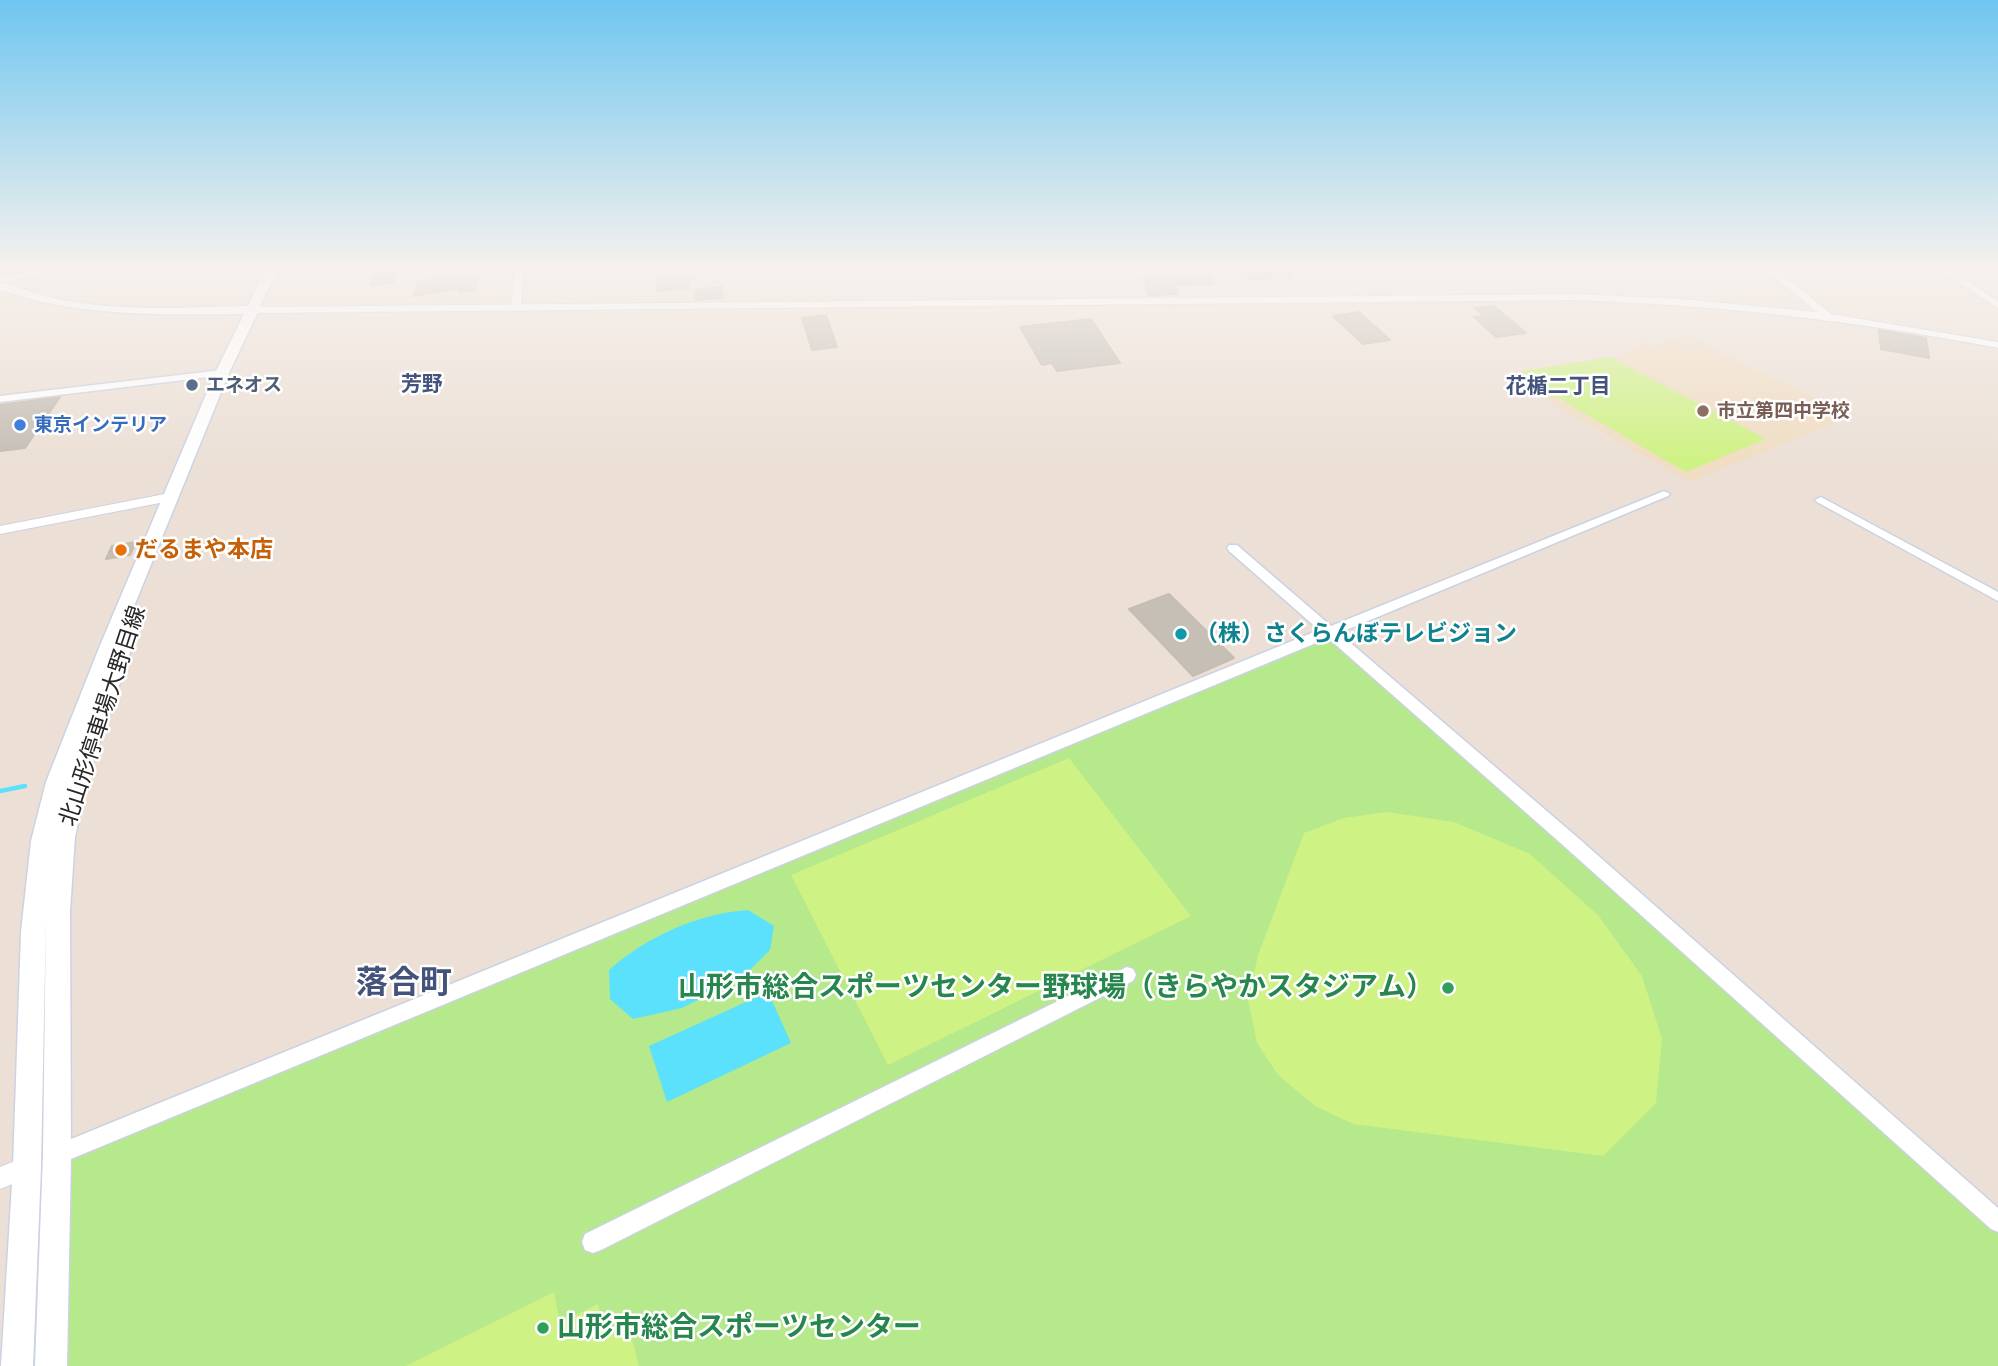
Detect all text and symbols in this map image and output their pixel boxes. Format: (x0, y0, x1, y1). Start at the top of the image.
district label: 芳野 (401, 372, 443, 398)
place label: エネオス (206, 374, 282, 396)
district label: 花楯二丁目 (1506, 374, 1610, 400)
marker: エネオス (184, 377, 200, 393)
place label: 市立第四中学校 (1717, 400, 1850, 422)
marker: 市立第四中学校 (1695, 403, 1711, 419)
place label: 東京インテリア (34, 414, 167, 436)
marker: 東京インテリア (12, 417, 28, 433)
place label: だるまや本店 (135, 536, 273, 564)
marker: だるまや本店 (113, 542, 129, 558)
street label: 北山形停車場大野目線 (54, 602, 152, 830)
place label: （株）さくらんぼテレビジョン (1195, 620, 1517, 648)
marker: （株）さくらんぼテレビジョン (1173, 626, 1189, 642)
district label: 落合町 (356, 964, 452, 1002)
place label: 山形市総合スポーツセンター野球場（きらやかスタジアム） (678, 971, 1434, 1005)
marker: 山形市総合スポーツセンター野球場（きらやかスタジアム） (1440, 980, 1456, 996)
place label: 山形市総合スポーツセンター (557, 1311, 921, 1345)
marker: 山形市総合スポーツセンター (535, 1320, 551, 1336)

